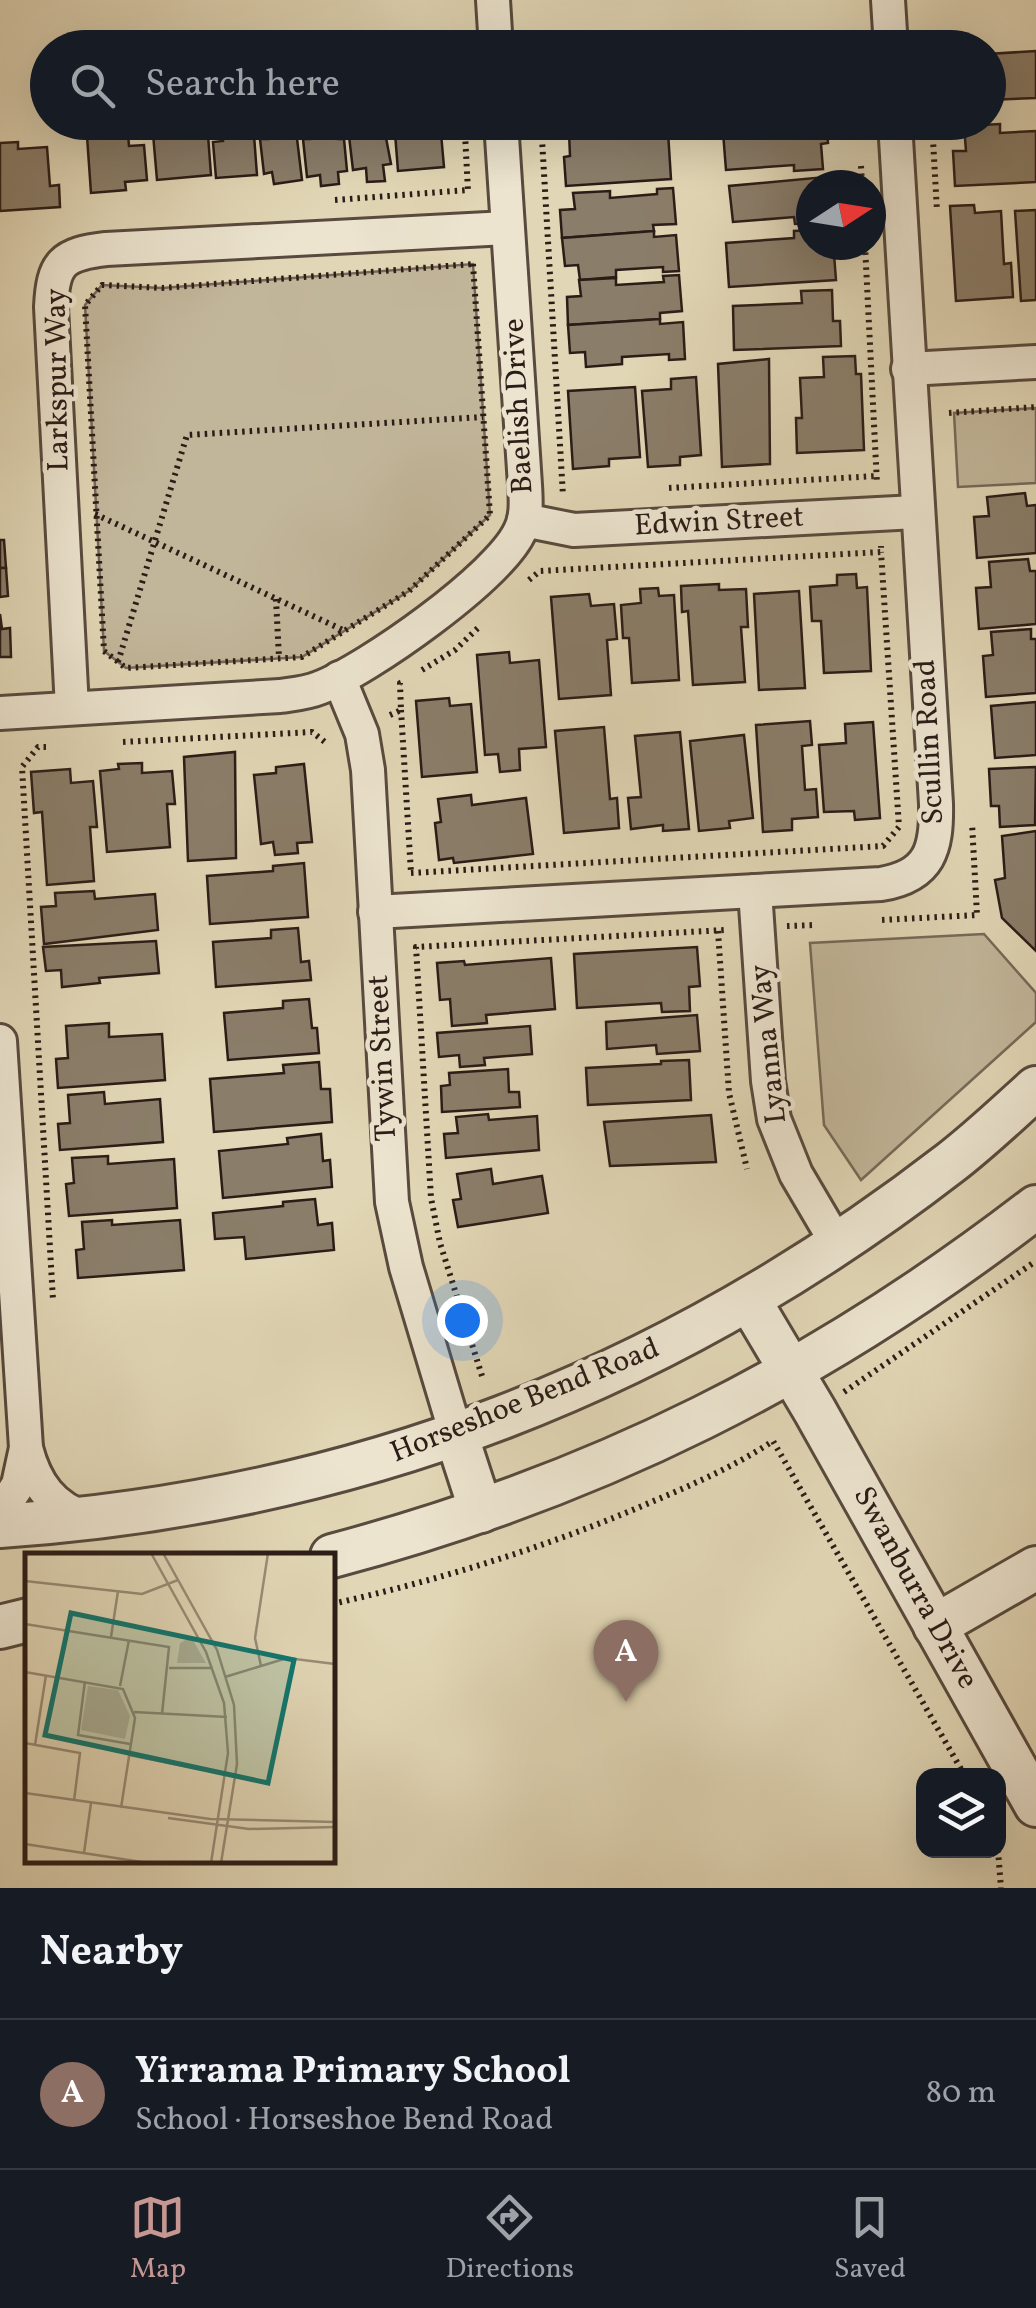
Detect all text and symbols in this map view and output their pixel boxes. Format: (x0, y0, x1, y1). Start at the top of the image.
search box (30, 30, 1006, 140)
icon: search (65, 58, 120, 113)
text: Search here (145, 59, 340, 112)
north arrow (796, 170, 886, 260)
street label: Larkspur Way (35, 288, 81, 472)
street label: Baelish Drive (493, 317, 545, 495)
street label: Edwin Street (633, 497, 805, 547)
street label: Scullin Road (905, 658, 955, 826)
street label: Lyanna Way (740, 962, 798, 1126)
street label: Tywin Street (358, 973, 408, 1143)
your location (437, 1295, 488, 1346)
street label: Horseshoe Bend Road (384, 1328, 666, 1474)
street label: Swanburra Drive (842, 1479, 988, 1697)
inset map (25, 1553, 335, 1863)
pin: A (594, 1620, 658, 1702)
map controls (916, 1768, 1006, 1858)
button: layers (916, 1768, 1006, 1858)
text: Nearby (40, 1924, 183, 1983)
text: Yirrama Primary School (135, 2046, 571, 2099)
text: A (61, 2072, 84, 2116)
text: 80 m (926, 2072, 996, 2116)
text: School · Horseshoe Bend Road (135, 2099, 553, 2143)
tab: Map (130, 2190, 186, 2289)
tab: Directions (446, 2190, 574, 2289)
tab: Saved (834, 2190, 906, 2289)

